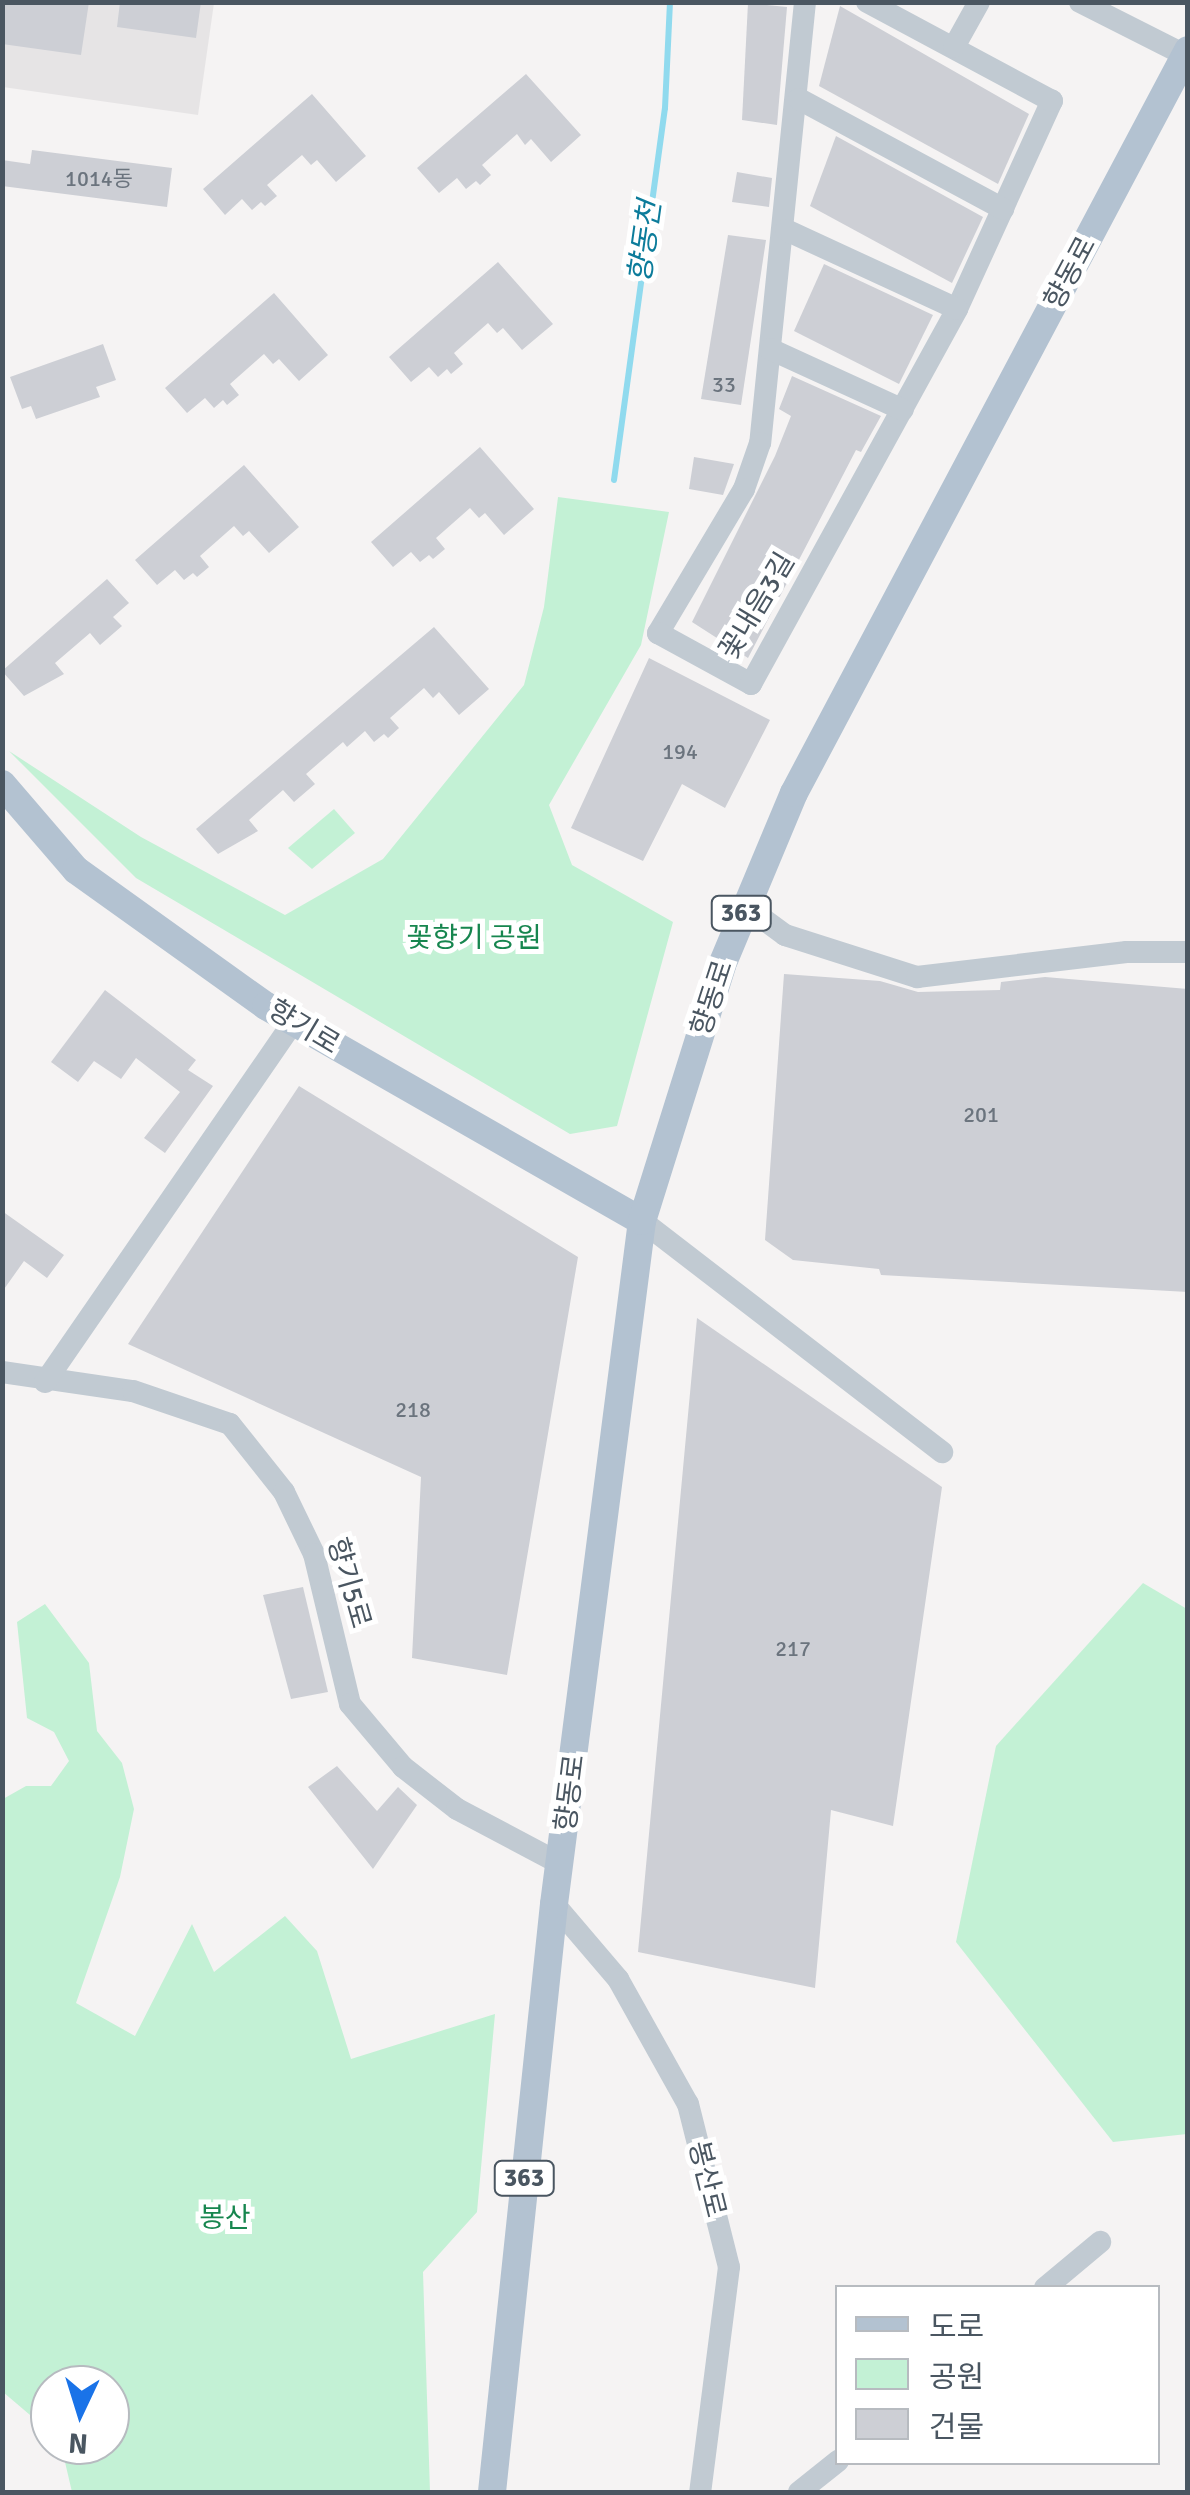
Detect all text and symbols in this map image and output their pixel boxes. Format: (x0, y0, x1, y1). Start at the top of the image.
house number: 1014동 (65, 166, 133, 192)
water label: 향동천 (622, 198, 670, 286)
street label: 향동로 (1037, 231, 1103, 315)
house number: 33 (712, 372, 736, 398)
street label: 꽃내음3길 (712, 547, 802, 665)
house number: 194 (662, 739, 698, 765)
road number: 363 (708, 893, 774, 933)
park label: 꽃향기 공원 (407, 921, 541, 955)
street label: 향동로 (684, 956, 740, 1040)
street label: 향기로 (262, 993, 346, 1061)
house number: 201 (963, 1102, 999, 1128)
house number: 218 (395, 1397, 431, 1423)
street label: 향기5로 (320, 1534, 378, 1632)
house number: 217 (775, 1636, 811, 1662)
street label: 향동로 (549, 1753, 591, 1833)
street label: 봉산로 (681, 2137, 733, 2221)
road number: 363 (492, 2158, 556, 2198)
park label: 봉산 (199, 2201, 251, 2235)
legend (835, 2285, 1160, 2465)
text: 도로 (929, 2309, 984, 2346)
text: 공원 (929, 2359, 984, 2396)
north arrow (30, 2365, 130, 2465)
text: 건물 (929, 2409, 984, 2446)
text: N (67, 2425, 89, 2461)

